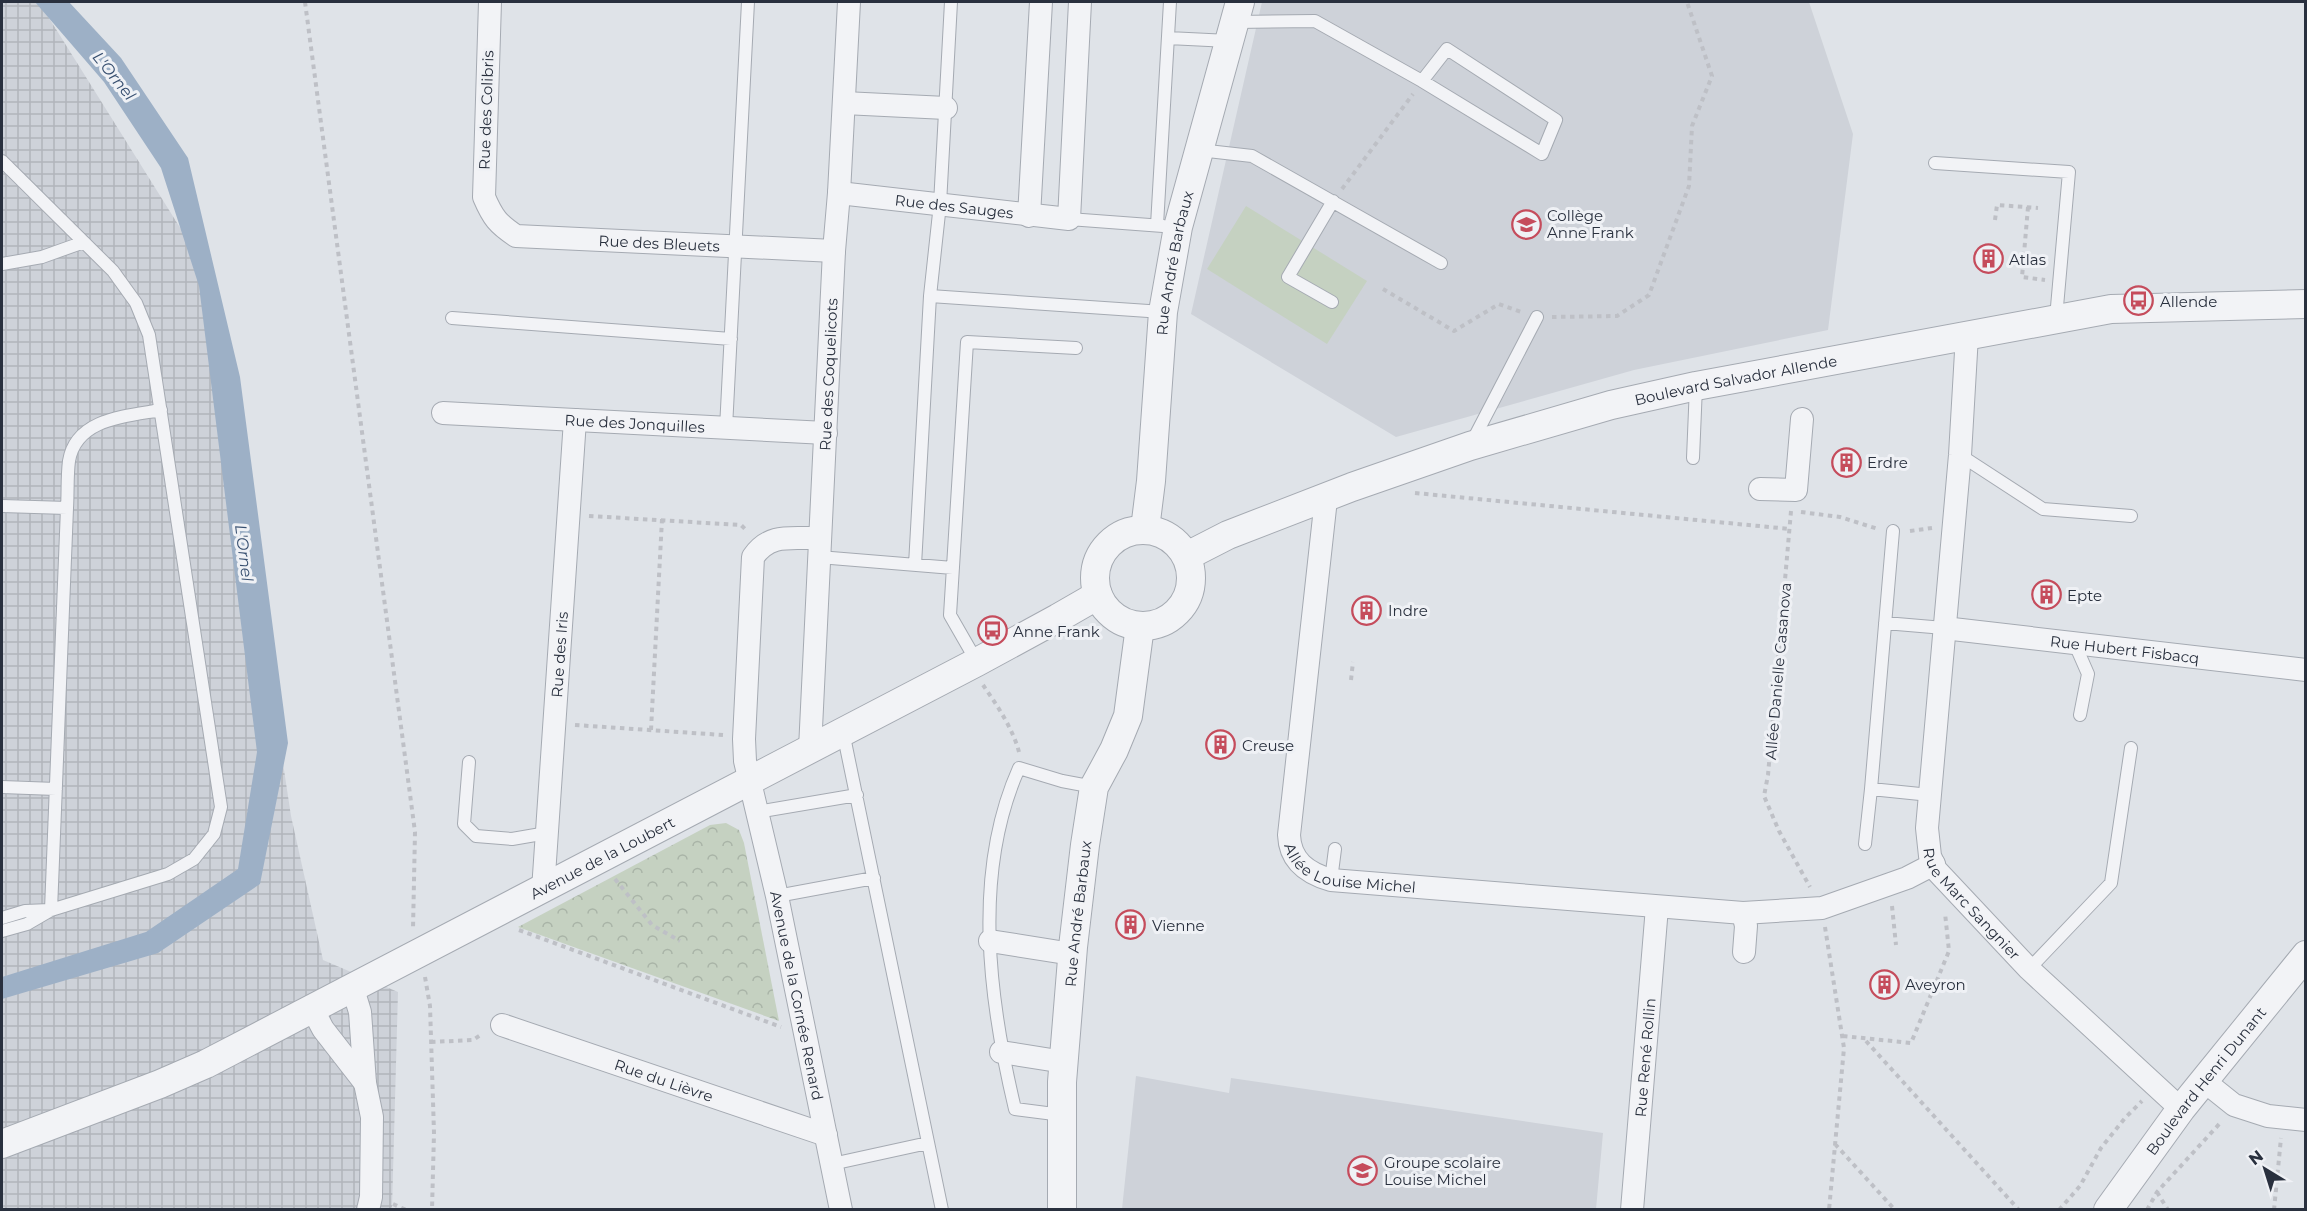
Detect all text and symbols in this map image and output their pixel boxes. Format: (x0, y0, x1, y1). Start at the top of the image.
water label: L'Ornel (89, 48, 140, 105)
street label: Rue des Colibris (474, 50, 498, 170)
street label: Rue André Barbaux (1152, 188, 1197, 336)
street label: Rue des Sauges (894, 190, 1015, 222)
place label: Collège Anne Frank (1547, 206, 1634, 242)
school or university icon: Collège Anne Frank (1510, 208, 1542, 240)
street label: Rue des Bleuets (598, 230, 720, 255)
building icon: Atlas (1972, 243, 2004, 275)
place label: Atlas (2009, 250, 2046, 269)
bus stop icon: Allende (2123, 285, 2155, 317)
place label: Allende (2160, 292, 2217, 311)
street label: Rue des Coquelicots (815, 298, 841, 451)
street label: Boulevard Salvador Allende (1633, 351, 1838, 409)
street label: Rue des Jonquilles (564, 410, 705, 436)
building icon: Erdre (1830, 446, 1862, 478)
place label: Erdre (1867, 453, 1908, 472)
water label: L'Ornel (231, 523, 257, 583)
building icon: Epte (2030, 579, 2062, 611)
street label: Allée Danielle Casanova (1761, 582, 1795, 760)
place label: Epte (2067, 586, 2102, 605)
building icon: Indre (1351, 594, 1383, 626)
place label: Indre (1388, 601, 1428, 620)
street label: Rue des Iris (547, 611, 571, 698)
bus stop icon: Anne Frank (976, 615, 1008, 647)
place label: Anne Frank (1013, 622, 1100, 641)
street label: Rue Hubert Fisbacq (2049, 631, 2200, 667)
building icon: Creuse (1205, 729, 1237, 761)
place label: Creuse (1242, 736, 1294, 755)
street label: Avenue de la Loubert (527, 812, 678, 903)
street label: Rue André Barbaux (1060, 839, 1095, 988)
street label: Allée Louise Michel (1281, 840, 1417, 896)
street label: Rue Marc Sangnier (1920, 847, 2025, 964)
street label: Avenue de la Cornée Renard (767, 889, 828, 1102)
building icon: Vienne (1115, 909, 1147, 941)
place label: Vienne (1152, 916, 1205, 935)
building icon: Aveyron (1868, 968, 1900, 1000)
place label: Aveyron (1905, 975, 1966, 994)
street label: Rue René Rollin (1630, 997, 1659, 1118)
street label: Boulevard Henri Dunant (2141, 1003, 2270, 1159)
street label: Rue du Lièvre (612, 1054, 716, 1106)
north arrow (2235, 1139, 2295, 1199)
text: N (2245, 1146, 2267, 1169)
place label: Groupe scolaire Louise Michel (1384, 1153, 1501, 1189)
school or university icon: Groupe scolaire Louise Michel (1347, 1155, 1379, 1187)

